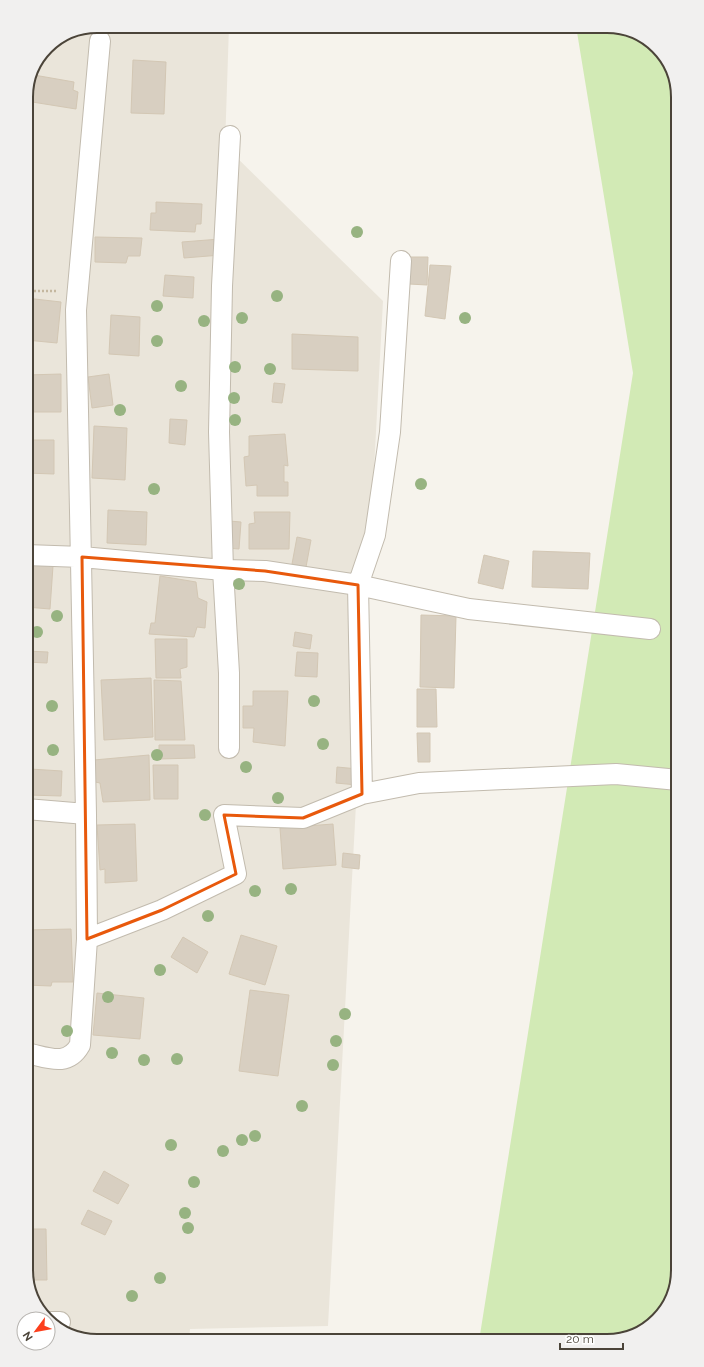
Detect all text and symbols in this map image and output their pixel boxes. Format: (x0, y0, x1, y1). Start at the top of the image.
north arrow (16, 1311, 56, 1351)
scale bar (560, 1325, 623, 1351)
text: N (20, 1329, 36, 1343)
text: 20 m (566, 1332, 594, 1346)

